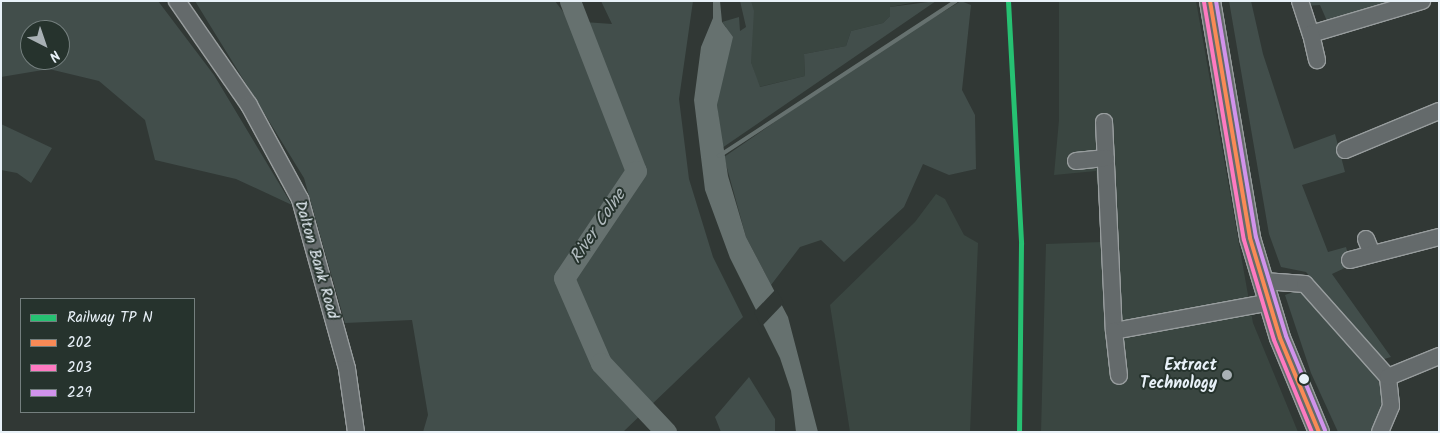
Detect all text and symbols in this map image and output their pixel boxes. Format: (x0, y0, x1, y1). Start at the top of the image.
north arrow (20, 20, 70, 70)
text: N (44, 44, 65, 67)
water label: River Colne (566, 186, 632, 268)
street label: Dalton Bank Road (290, 199, 342, 321)
legend (20, 298, 195, 413)
text: Railway TP N (67, 306, 153, 330)
text: 202 (67, 331, 92, 355)
text: 203 (67, 356, 92, 380)
place label: Extract Technology (1140, 356, 1217, 394)
marker: Extract Technology (1221, 369, 1233, 381)
unlabelled marker (1299, 374, 1309, 384)
text: 229 (67, 381, 92, 405)

